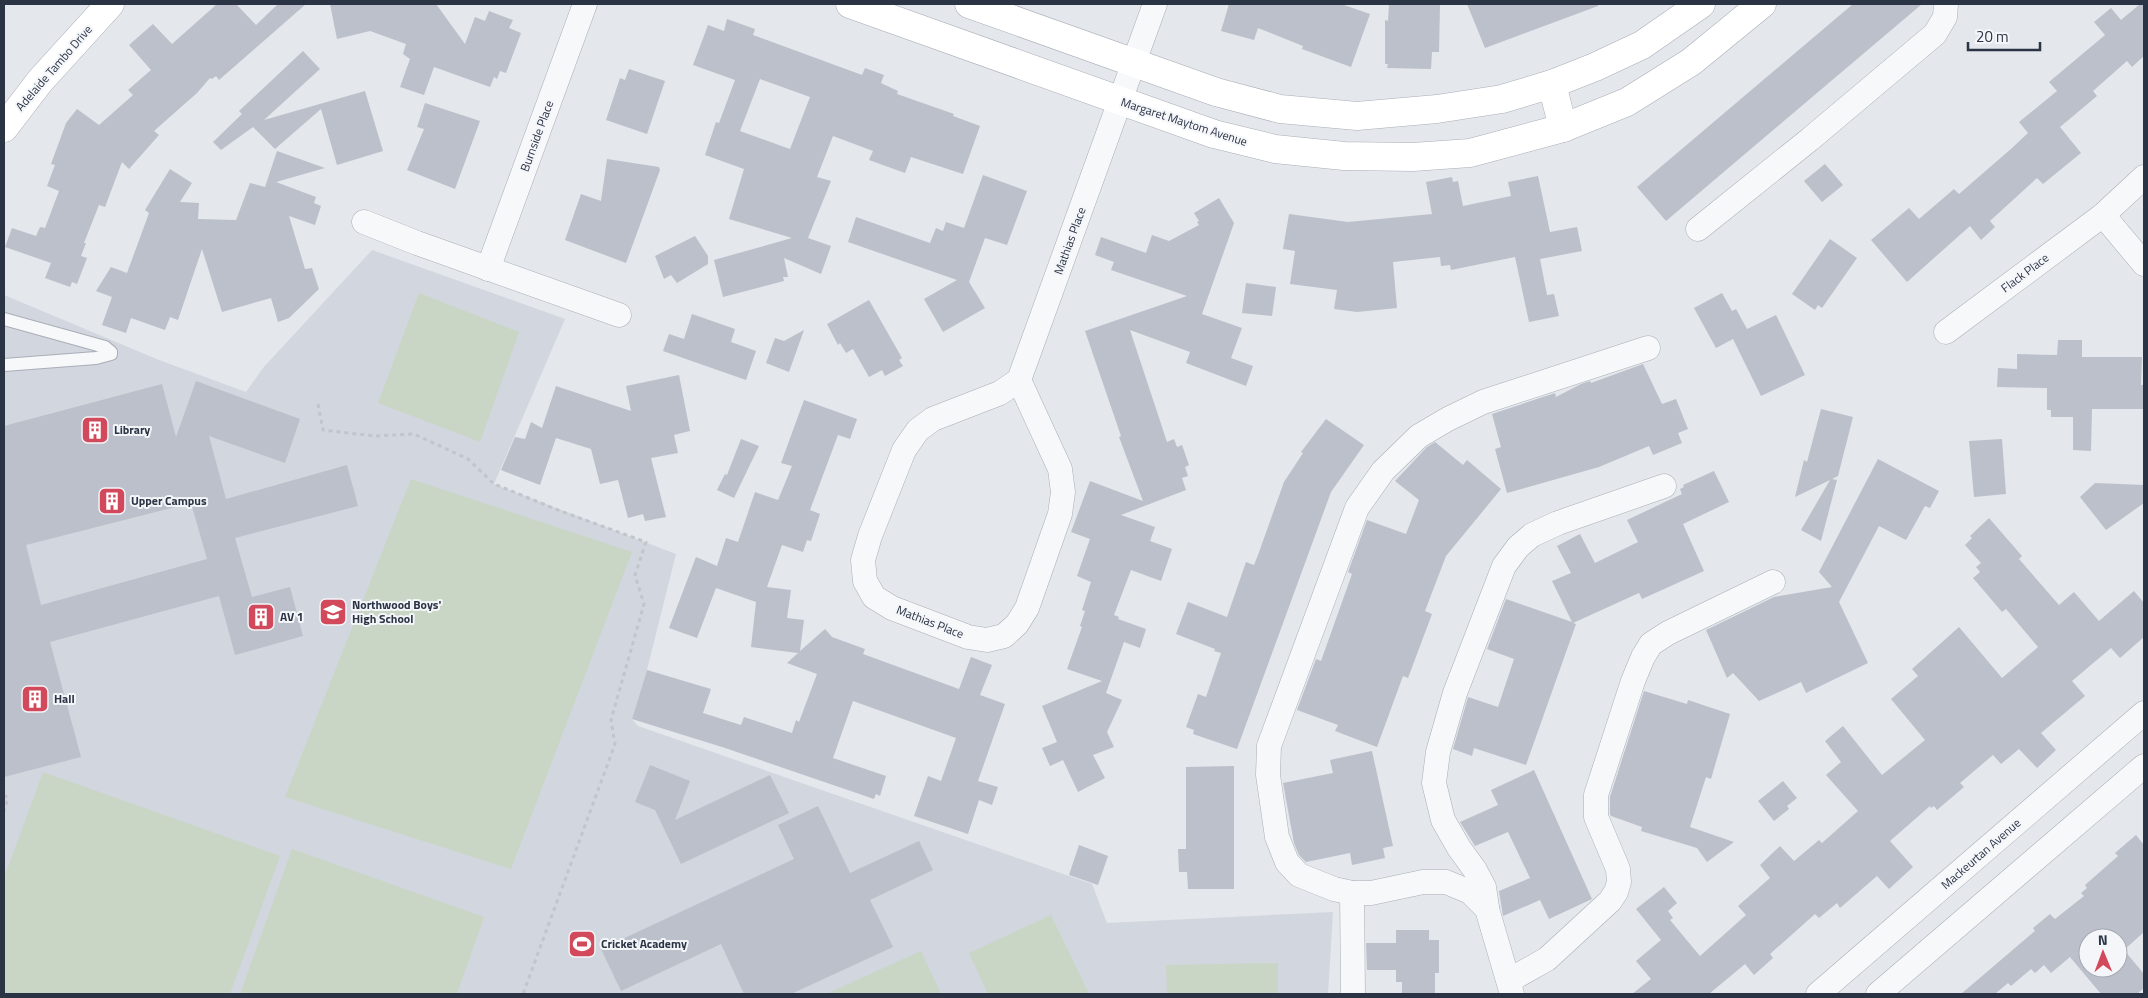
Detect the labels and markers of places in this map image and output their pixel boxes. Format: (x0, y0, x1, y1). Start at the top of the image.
building icon: Library (80, 415, 110, 445)
place label: Library (114, 420, 150, 439)
building icon: Upper Campus (97, 486, 127, 516)
place label: Upper Campus (131, 491, 207, 510)
place label: Northwood Boys' High School (352, 595, 441, 628)
school or university icon: Northwood Boys' High School (318, 597, 348, 627)
building icon: AV 1 (246, 602, 276, 632)
place label: AV 1 (280, 607, 304, 626)
building icon: Hall (20, 684, 50, 714)
place label: Hall (54, 689, 75, 708)
sports icon: Cricket Academy (567, 929, 597, 959)
place label: Cricket Academy (601, 934, 687, 953)

